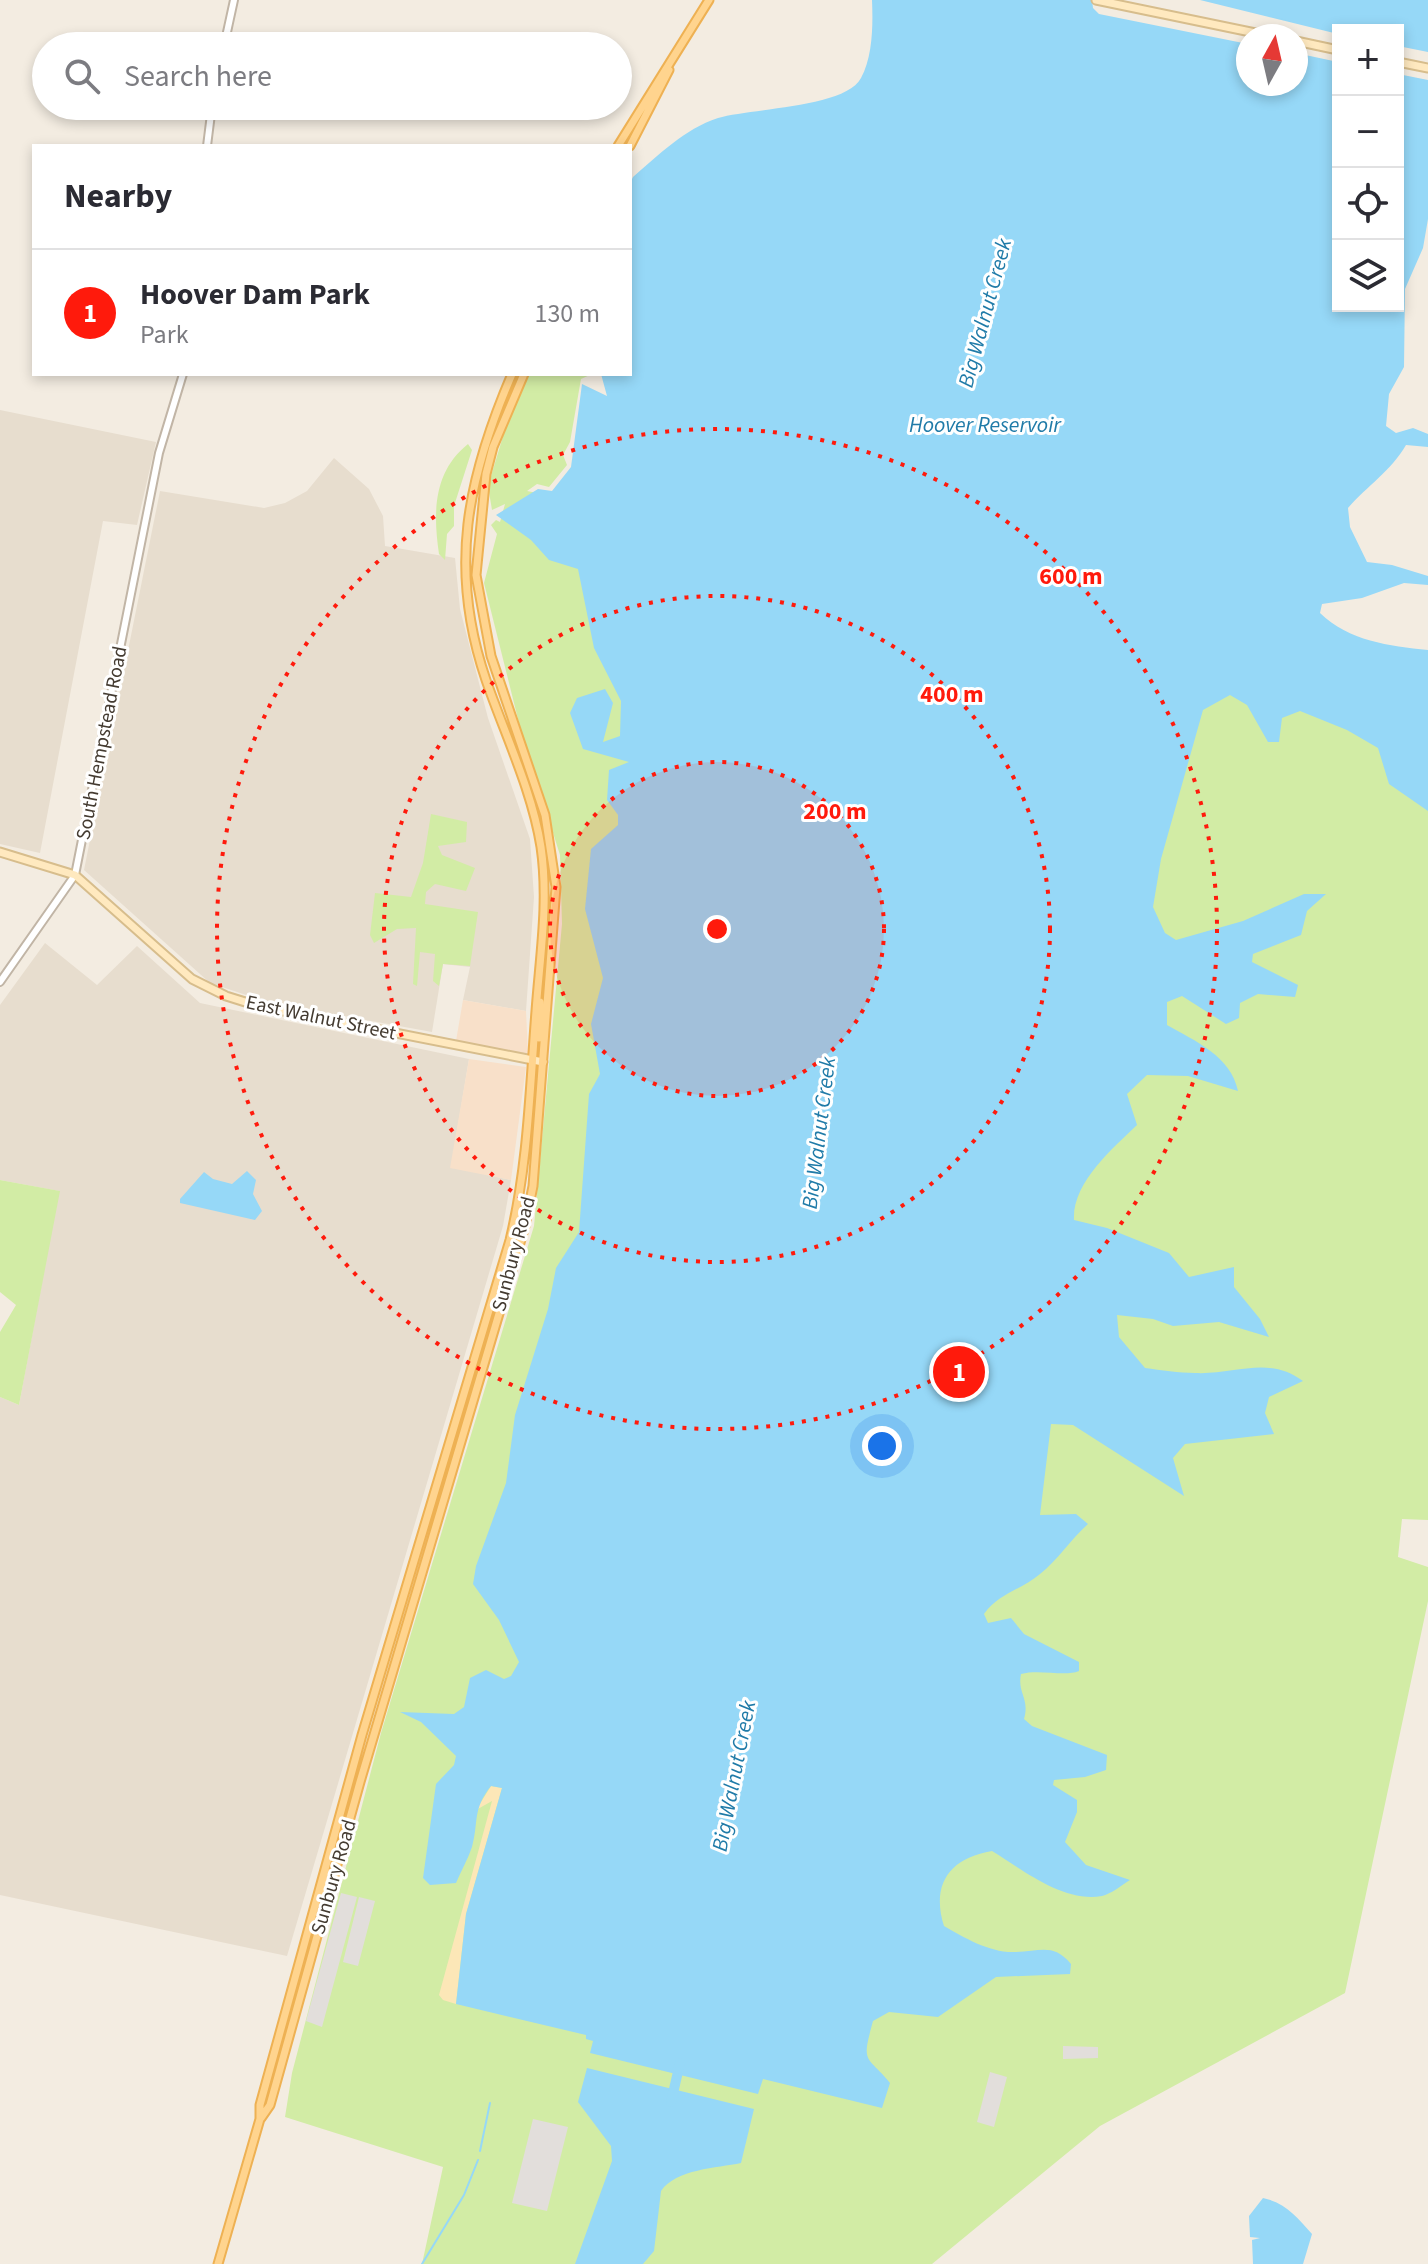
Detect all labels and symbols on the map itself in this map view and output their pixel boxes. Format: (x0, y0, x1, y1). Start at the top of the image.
north arrow (1236, 24, 1308, 96)
water label: Big Walnut Creek (950, 234, 1020, 391)
water label: Hoover Reservoir (909, 409, 1062, 441)
text: 600 m (1039, 559, 1103, 594)
street label: South Hempstead Road (69, 644, 135, 842)
text: 400 m (920, 677, 984, 712)
text: 200 m (803, 794, 867, 829)
centre of rings (703, 915, 731, 943)
street label: East Walnut Street (243, 988, 399, 1048)
water label: Big Walnut Creek (794, 1055, 844, 1211)
street label: Sunbury Road (485, 1193, 543, 1315)
pin: 1 (933, 1342, 985, 1402)
your location (862, 1426, 902, 1466)
water label: Big Walnut Creek (704, 1697, 764, 1854)
street label: Sunbury Road (304, 1816, 364, 1938)

